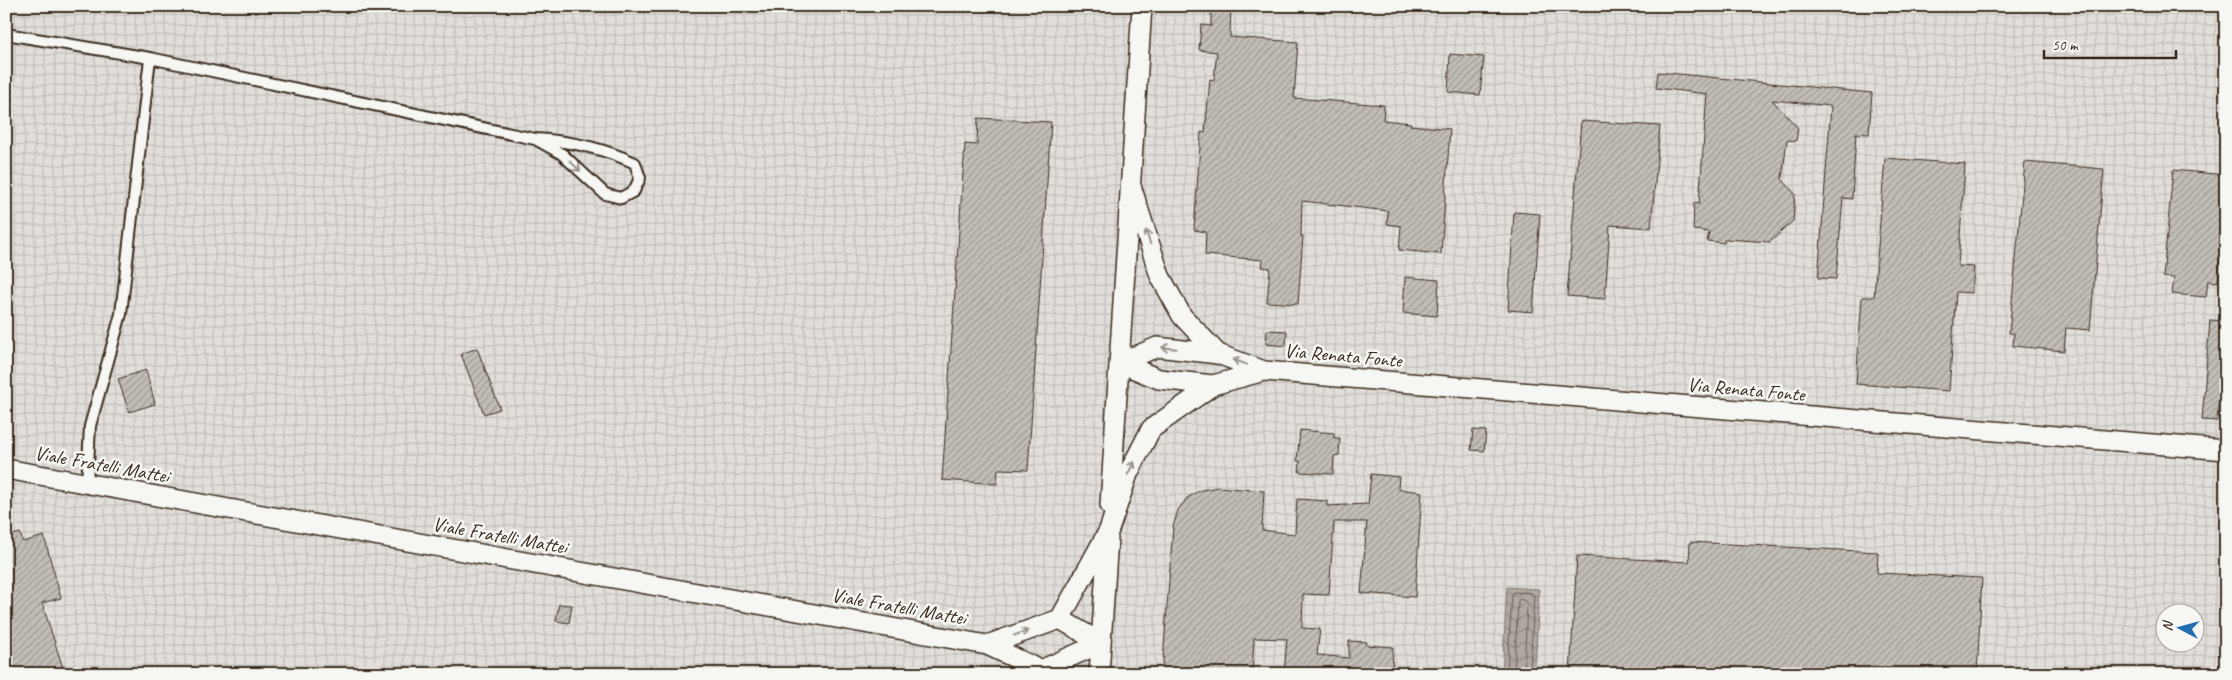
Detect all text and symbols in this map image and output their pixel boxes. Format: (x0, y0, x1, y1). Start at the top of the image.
scale bar (2044, 28, 2177, 60)
text: 50 m (2052, 36, 2079, 55)
one-way arrow (569, 160, 581, 172)
one-way arrow (1142, 230, 1152, 246)
street label: Via Renata Fonte (1283, 338, 1404, 373)
one-way arrow (1162, 344, 1178, 353)
one-way arrow (1233, 357, 1248, 366)
street label: Via Renata Fonte (1686, 372, 1807, 407)
street label: Viale Fratelli Mattei (33, 440, 173, 489)
one-way arrow (1127, 461, 1136, 476)
street label: Viale Fratelli Mattei (431, 511, 571, 560)
street label: Viale Fratelli Mattei (830, 582, 970, 631)
north arrow (2154, 602, 2204, 652)
text: N (2159, 619, 2177, 632)
one-way arrow (1013, 628, 1028, 637)

